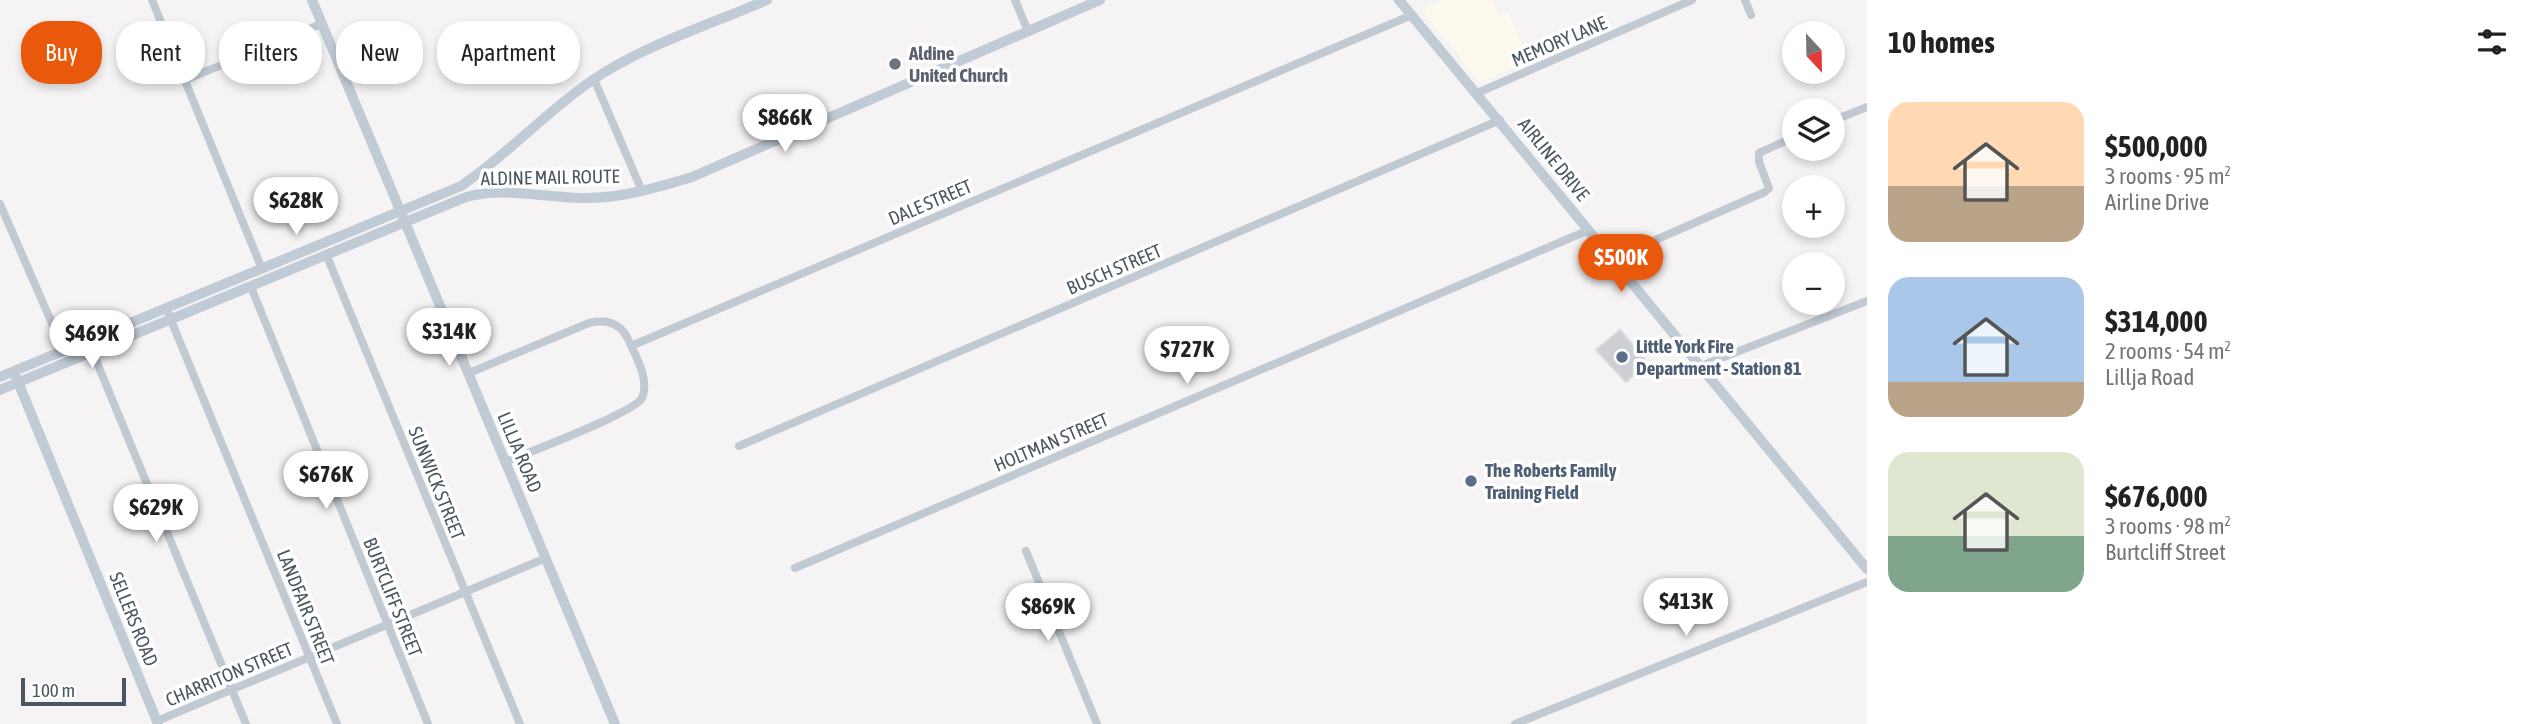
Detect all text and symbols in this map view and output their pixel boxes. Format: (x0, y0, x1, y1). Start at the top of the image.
street label: MEMORY LANE (1508, 11, 1610, 71)
chip: Buy (21, 21, 102, 84)
chip: Rent (116, 21, 205, 84)
chip: Filters (219, 21, 322, 84)
chip: New (336, 21, 423, 84)
chip: Apartment (437, 21, 580, 84)
north arrow (1782, 21, 1844, 84)
map controls (1782, 21, 1845, 315)
icon: filters (2473, 23, 2511, 61)
text: 10 homes (1888, 25, 1995, 59)
place label: Aldine United Church (908, 42, 1008, 86)
marker: Aldine United Church (887, 56, 903, 72)
pin: $866K (736, 94, 834, 154)
button: layers (1782, 98, 1845, 161)
text: $866K (758, 104, 812, 130)
street label: AIRLINE DRIVE (1514, 113, 1594, 205)
text: $500,000 (2105, 129, 2208, 163)
icon: home (1944, 130, 2028, 214)
text: 3 rooms · 95 m² (2105, 163, 2231, 189)
street label: ALDINE MAIL ROUTE (480, 165, 620, 189)
street label: DALE STREET (885, 174, 976, 229)
button: + (1782, 175, 1845, 238)
pin: $628K (247, 177, 345, 237)
text: $628K (269, 187, 323, 213)
text: Airline Drive (2105, 189, 2209, 215)
pin: $500K (1572, 234, 1670, 294)
street label: BUSCH STREET (1063, 239, 1165, 299)
text: $500K (1594, 244, 1648, 270)
button: − (1782, 252, 1845, 315)
text: $314,000 (2105, 304, 2208, 338)
icon: home (1944, 305, 2028, 389)
pin: $314K (400, 308, 498, 368)
pin: $469K (43, 310, 141, 370)
text: $314K (422, 318, 476, 344)
text: $469K (65, 320, 119, 346)
pin: $727K (1138, 326, 1236, 386)
place label: Little York Fire Department - Station 81 (1636, 335, 1802, 379)
text: $727K (1160, 336, 1214, 362)
text: 2 rooms · 54 m² (2105, 338, 2231, 364)
marker: Little York Fire Department - Station 81 (1614, 349, 1630, 365)
text: Lillja Road (2105, 364, 2194, 390)
street label: LILLJA ROAD (493, 408, 547, 496)
street label: HOLTMAN STREET (990, 408, 1112, 476)
street label: SUNWICK STREET (404, 423, 470, 543)
pin: $676K (277, 452, 375, 511)
place label: The Roberts Family Training Field (1485, 459, 1617, 503)
text: $676K (299, 461, 353, 487)
marker: The Roberts Family Training Field (1463, 473, 1479, 489)
text: $676,000 (2105, 479, 2208, 513)
icon: home (1944, 480, 2028, 564)
pin: $629K (107, 484, 205, 544)
text: $629K (129, 494, 183, 520)
text: 3 rooms · 98 m² (2105, 513, 2231, 539)
street label: BURTCLIFF STREET (359, 534, 427, 660)
text: Burtcliff Street (2105, 539, 2226, 565)
street label: LANDFAIR STREET (273, 546, 339, 668)
street label: SELLERS ROAD (105, 569, 163, 669)
pin: $413K (1637, 578, 1735, 638)
pin: $869K (999, 584, 1097, 643)
text: $413K (1659, 588, 1713, 614)
text: $869K (1021, 593, 1075, 619)
street label: CHARRITON STREET (162, 637, 296, 711)
scale bar (21, 675, 126, 707)
text: 100 m (32, 679, 75, 701)

